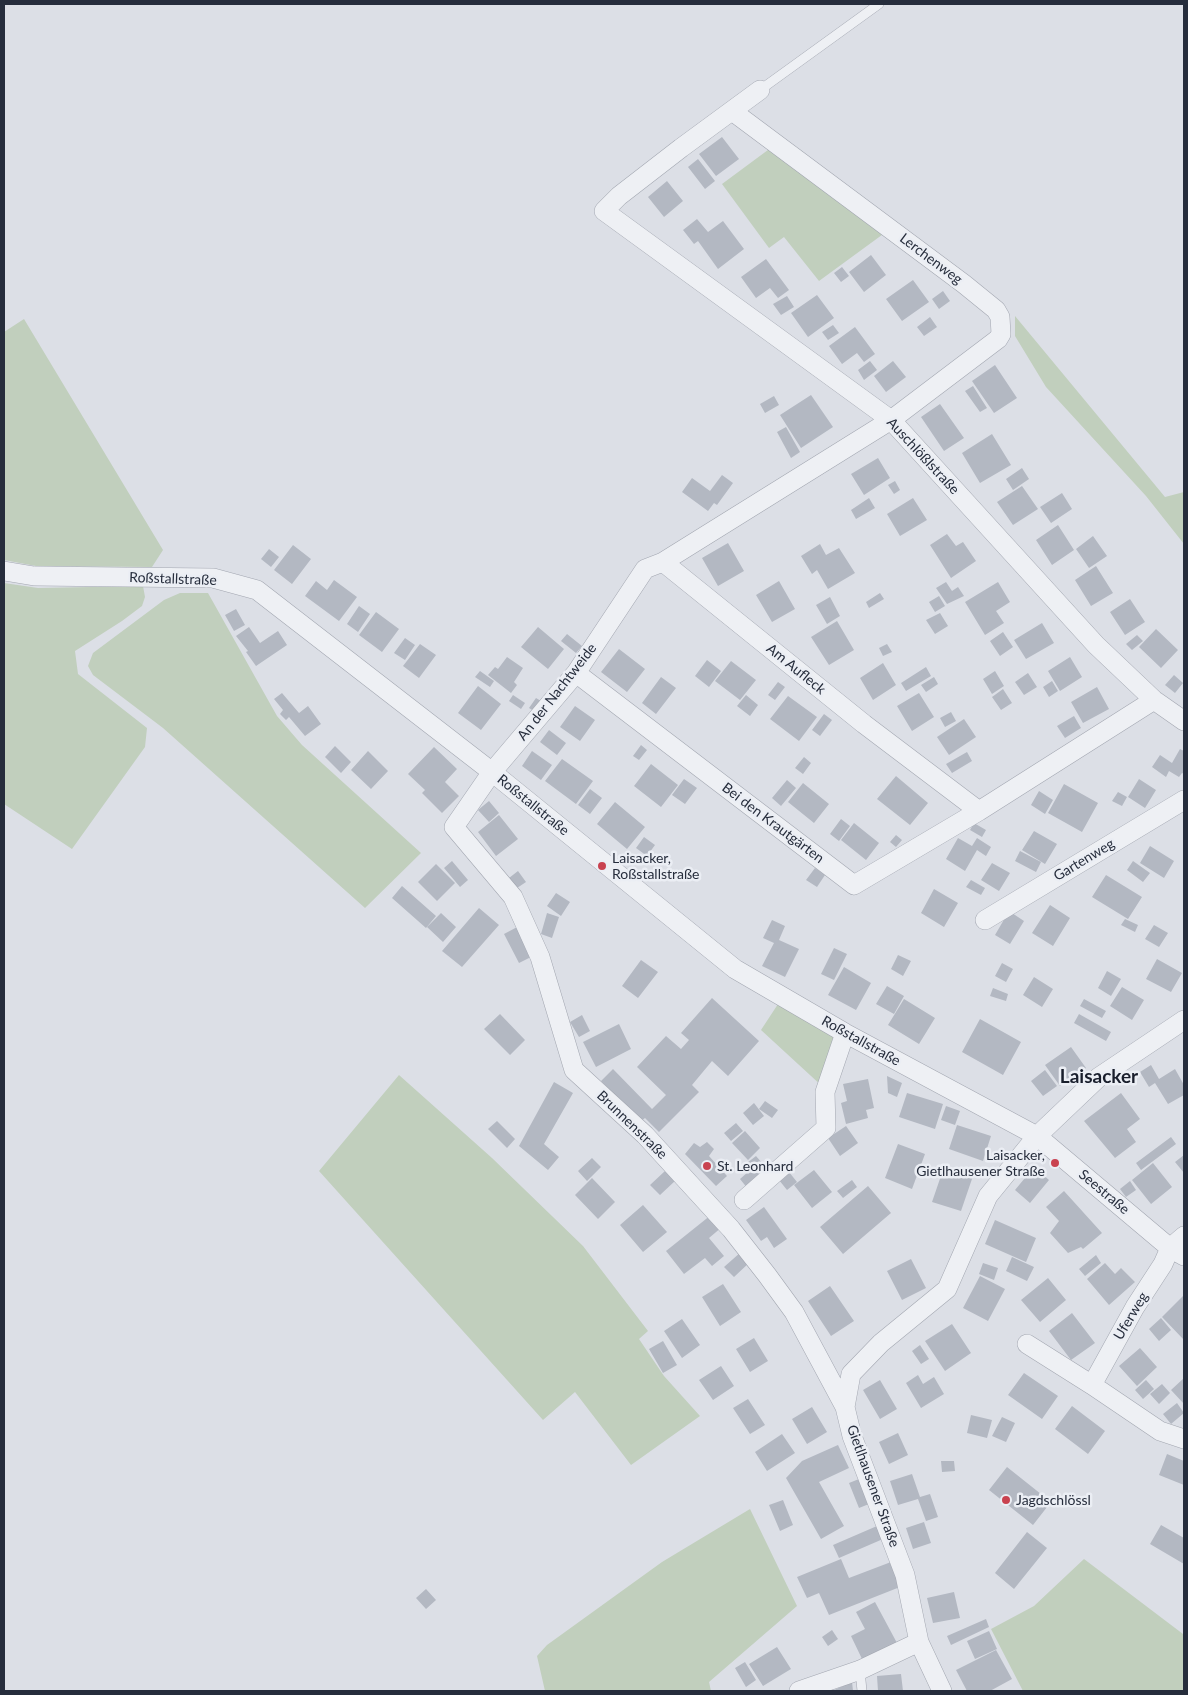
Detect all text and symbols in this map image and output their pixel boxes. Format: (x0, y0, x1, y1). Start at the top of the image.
street label: Lerchenweg (896, 230, 966, 288)
street label: Auschlößlstraße (883, 414, 963, 498)
street label: Roßstallstraße (129, 569, 217, 589)
street label: An der Nachtweide (514, 640, 600, 744)
street label: Am Aufleck (763, 640, 829, 698)
street label: Roßstallstraße (494, 771, 572, 839)
street label: Bei den Krautgärten (719, 779, 827, 867)
street label: Gartenweg (1051, 835, 1117, 885)
place label: Laisacker, Roßstallstraße (612, 850, 700, 882)
marker: Laisacker, Roßstallstraße (596, 860, 608, 872)
street label: Roßstallstraße (819, 1012, 903, 1070)
district label: Laisacker (1060, 1066, 1138, 1088)
street label: Brunnenstraße (593, 1087, 671, 1163)
place label: Laisacker, Gietlhausener Straße (916, 1147, 1045, 1180)
marker: Laisacker, Gietlhausener Straße (1049, 1157, 1061, 1169)
place label: St. Leonhard (717, 1158, 793, 1174)
marker: St. Leonhard (701, 1160, 713, 1172)
street label: Seestraße (1075, 1166, 1133, 1218)
street label: Uferweg (1110, 1289, 1152, 1343)
street label: Gietlhausener Straße (843, 1423, 903, 1549)
place label: Jagdschlössl (1016, 1492, 1091, 1508)
marker: Jagdschlössl (1000, 1494, 1012, 1506)

